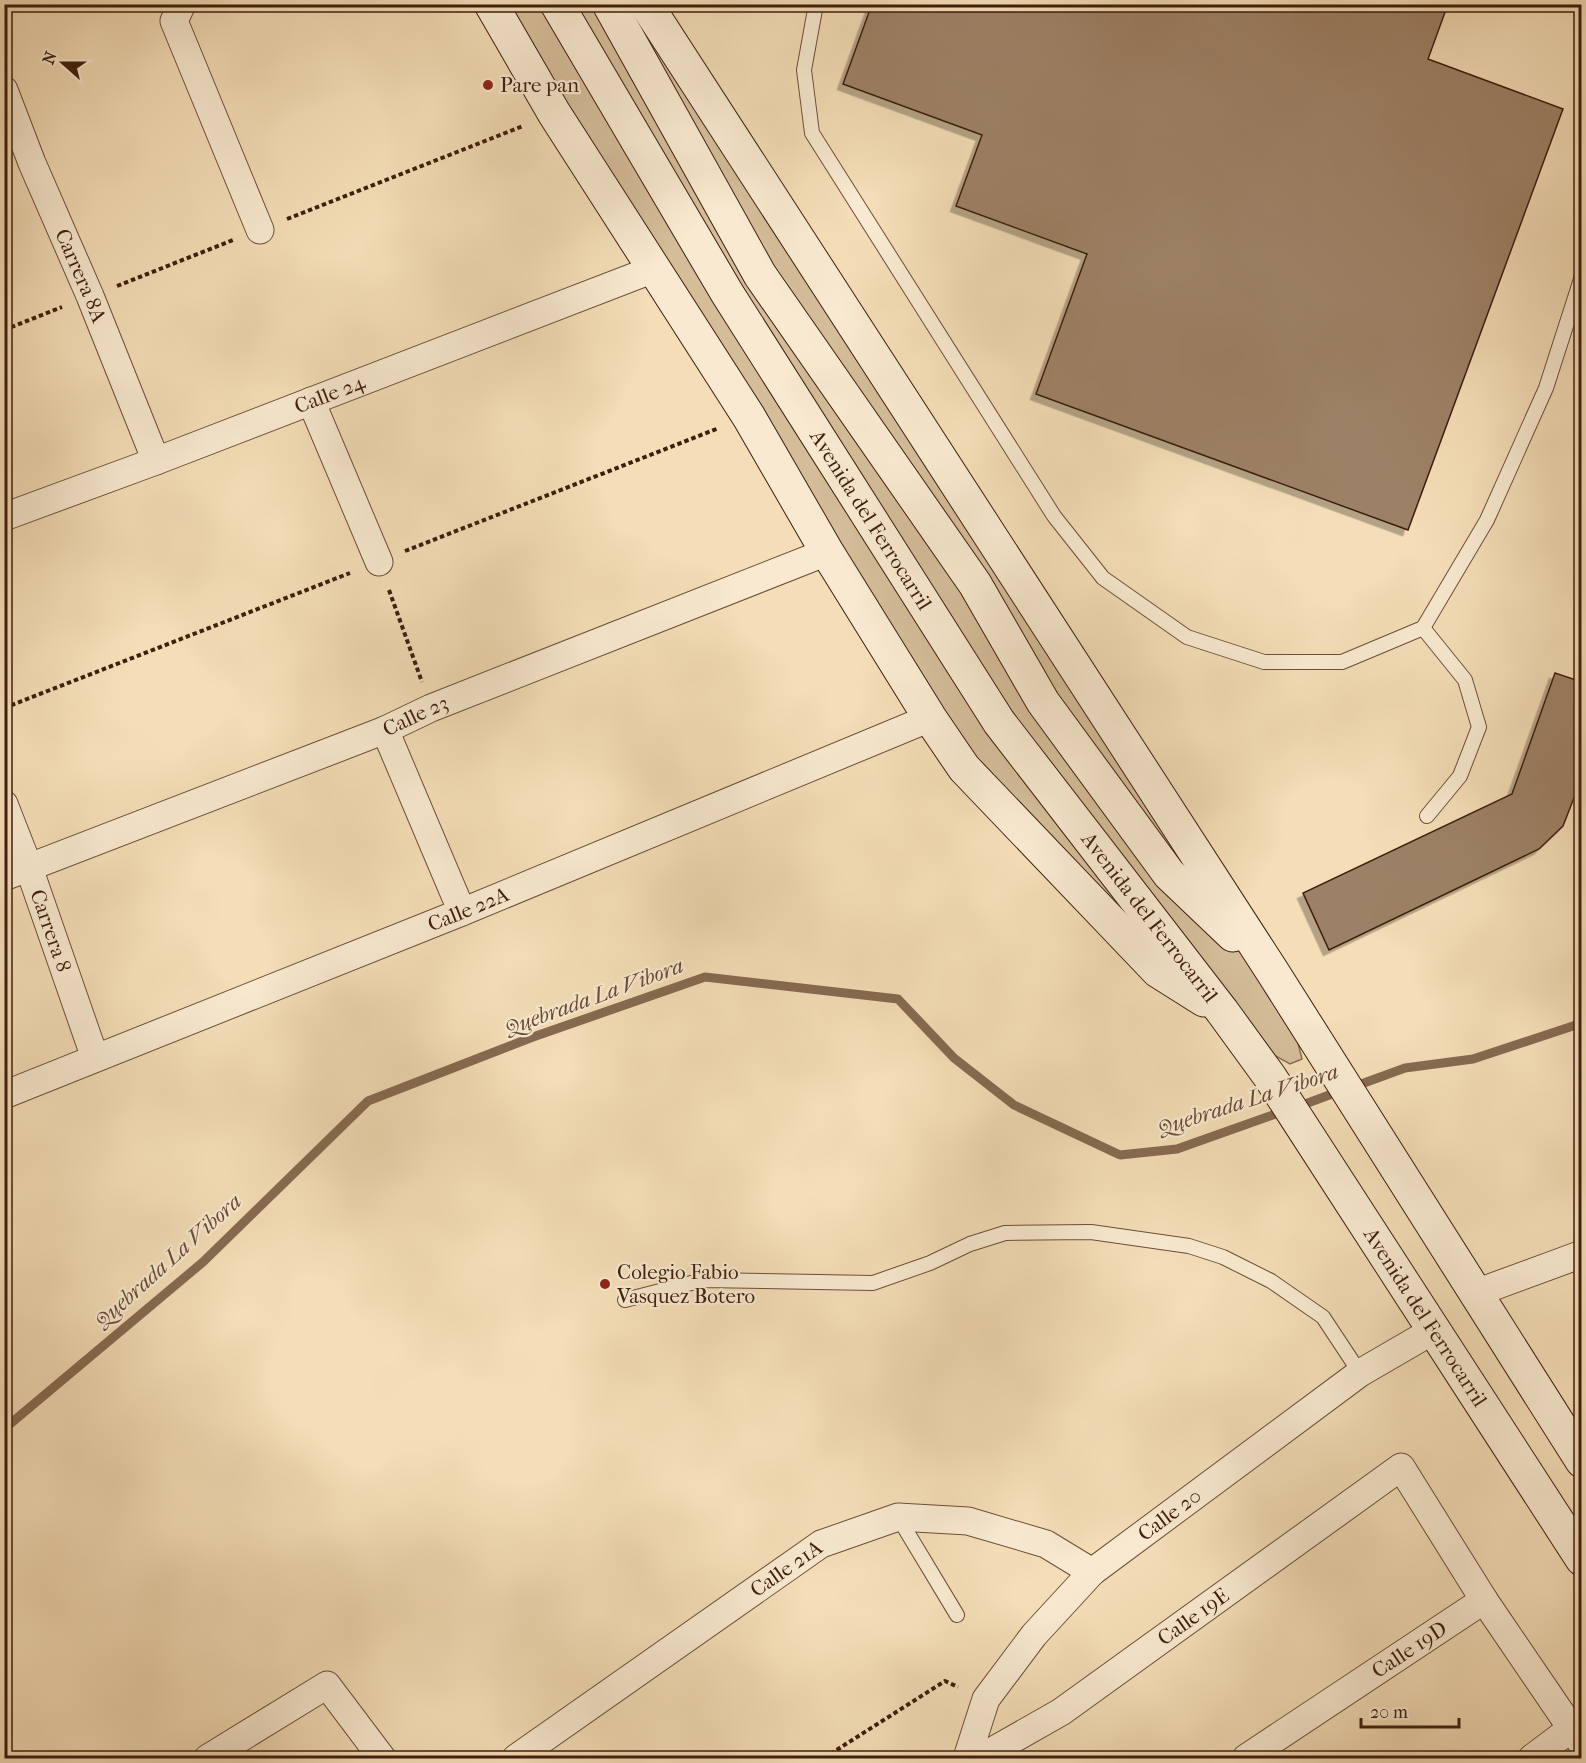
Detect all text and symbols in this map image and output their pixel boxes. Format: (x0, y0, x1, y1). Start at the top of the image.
north arrow (33, 33, 93, 93)
text: N (38, 48, 61, 67)
place label: Pare pan (500, 73, 579, 97)
marker: Pare pan (481, 78, 495, 92)
street label: Carrera 8A (50, 225, 111, 326)
street label: Calle 24 (291, 369, 369, 418)
street label: Avenida del Ferrocarril (804, 425, 937, 615)
street label: Calle 23 (379, 690, 452, 741)
street label: Avenida del Ferrocarril (1076, 827, 1223, 1007)
street label: Calle 22A (424, 882, 513, 936)
street label: Carrera 8 (25, 886, 76, 975)
water label: Quebrada La Vibora (500, 953, 687, 1042)
water label: Quebrada La Vibora (1153, 1059, 1342, 1142)
water label: Quebrada La Vibora (89, 1188, 247, 1334)
street label: Avenida del Ferrocarril (1358, 1222, 1492, 1411)
place label: Colegio Fabio Vasquez Botero (616, 1260, 755, 1308)
marker: Colegio Fabio Vasquez Botero (598, 1277, 612, 1291)
street label: Calle 20 (1133, 1483, 1206, 1546)
street label: Calle 21A (746, 1535, 827, 1602)
street label: Calle 19E (1153, 1583, 1233, 1650)
street label: Calle 19D (1367, 1616, 1451, 1683)
scale bar (1361, 1691, 1458, 1729)
text: 20 m (1370, 1702, 1408, 1723)

